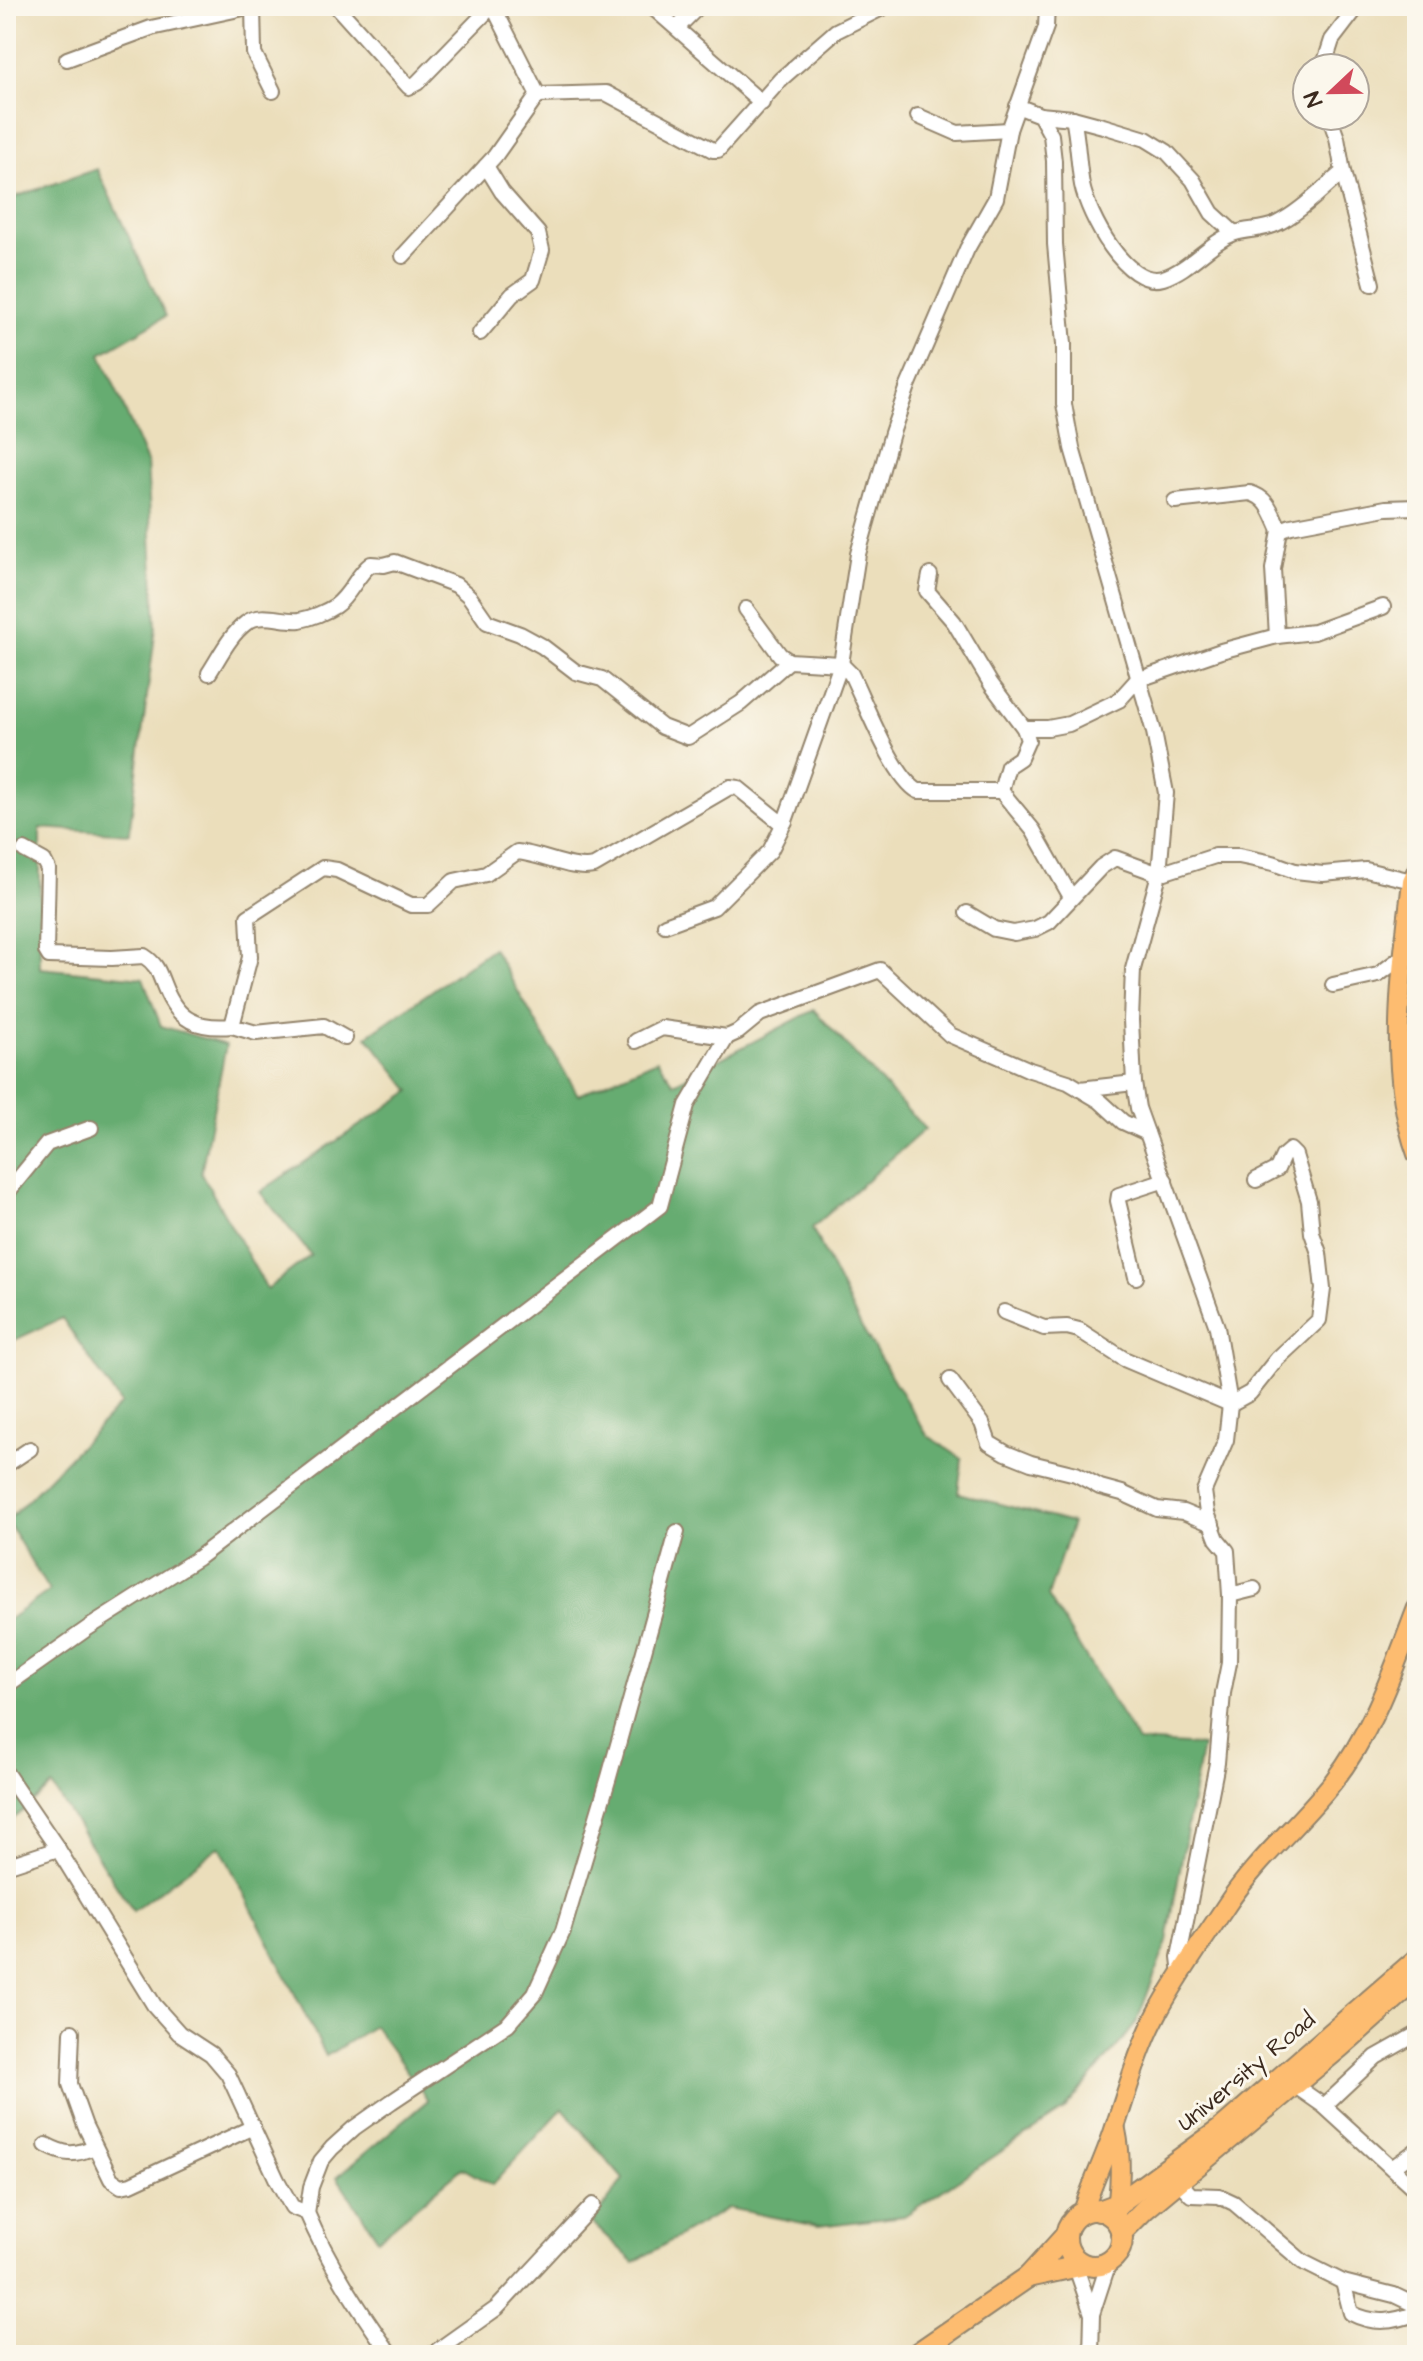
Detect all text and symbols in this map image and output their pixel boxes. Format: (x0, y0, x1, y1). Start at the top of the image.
north arrow (1291, 52, 1371, 132)
text: N (1297, 87, 1331, 111)
street label: University Road (1170, 2004, 1324, 2141)

